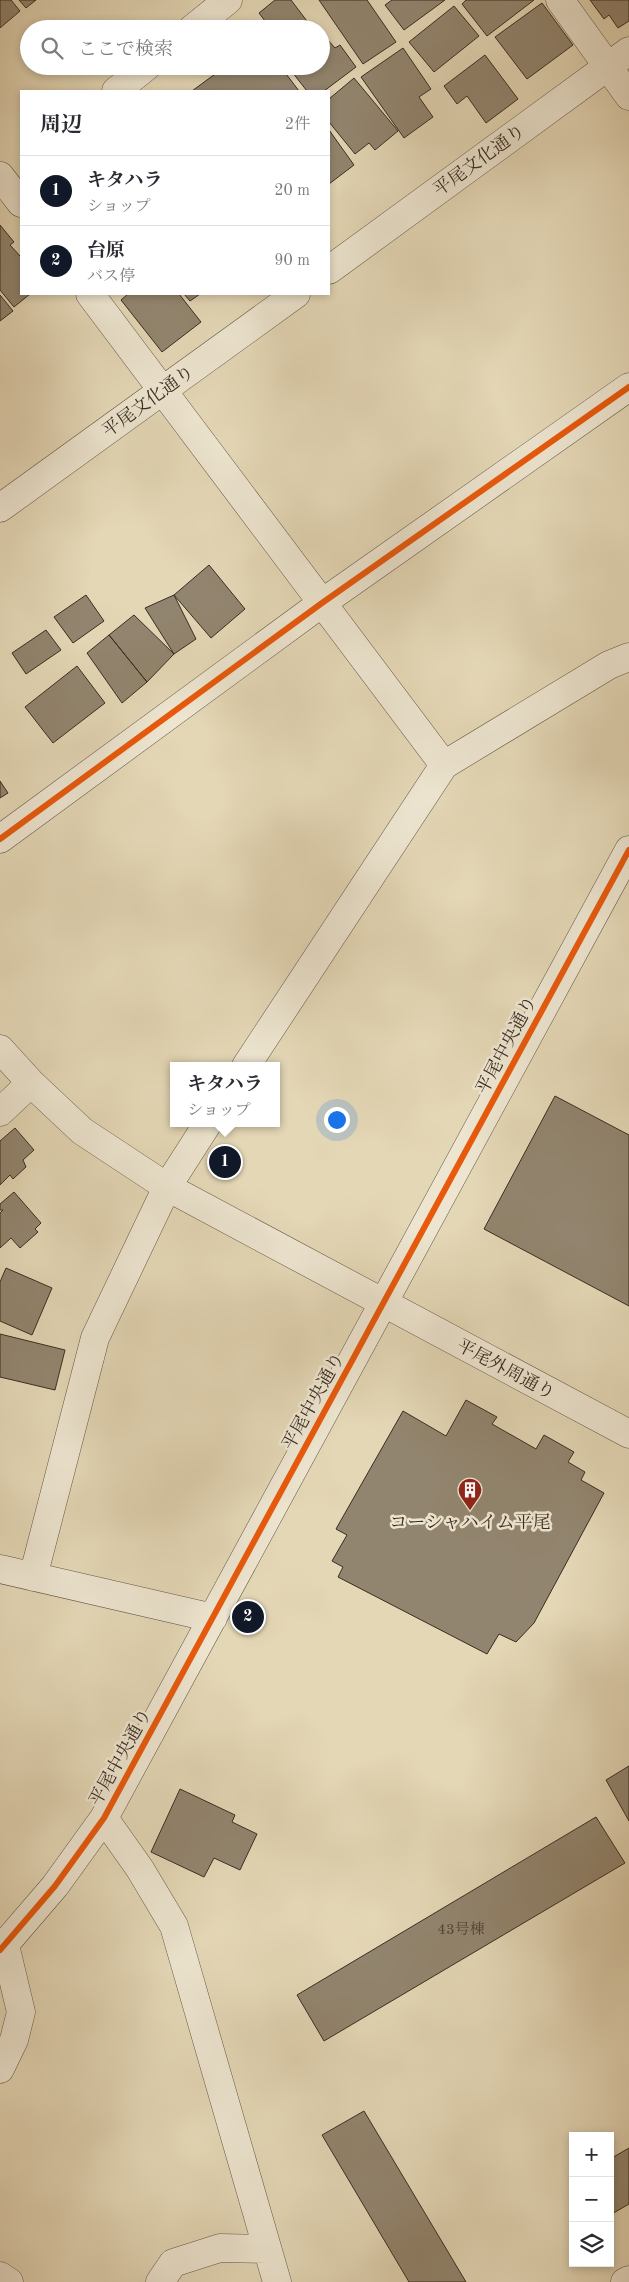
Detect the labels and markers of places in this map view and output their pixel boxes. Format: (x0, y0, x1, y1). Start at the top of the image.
pin: 1 (209, 1143, 241, 1181)
building icon: コーシャハイム平尾 (457, 1477, 483, 1511)
place label: コーシャハイム平尾 (389, 1513, 551, 1532)
pin: 2 (232, 1598, 264, 1636)

